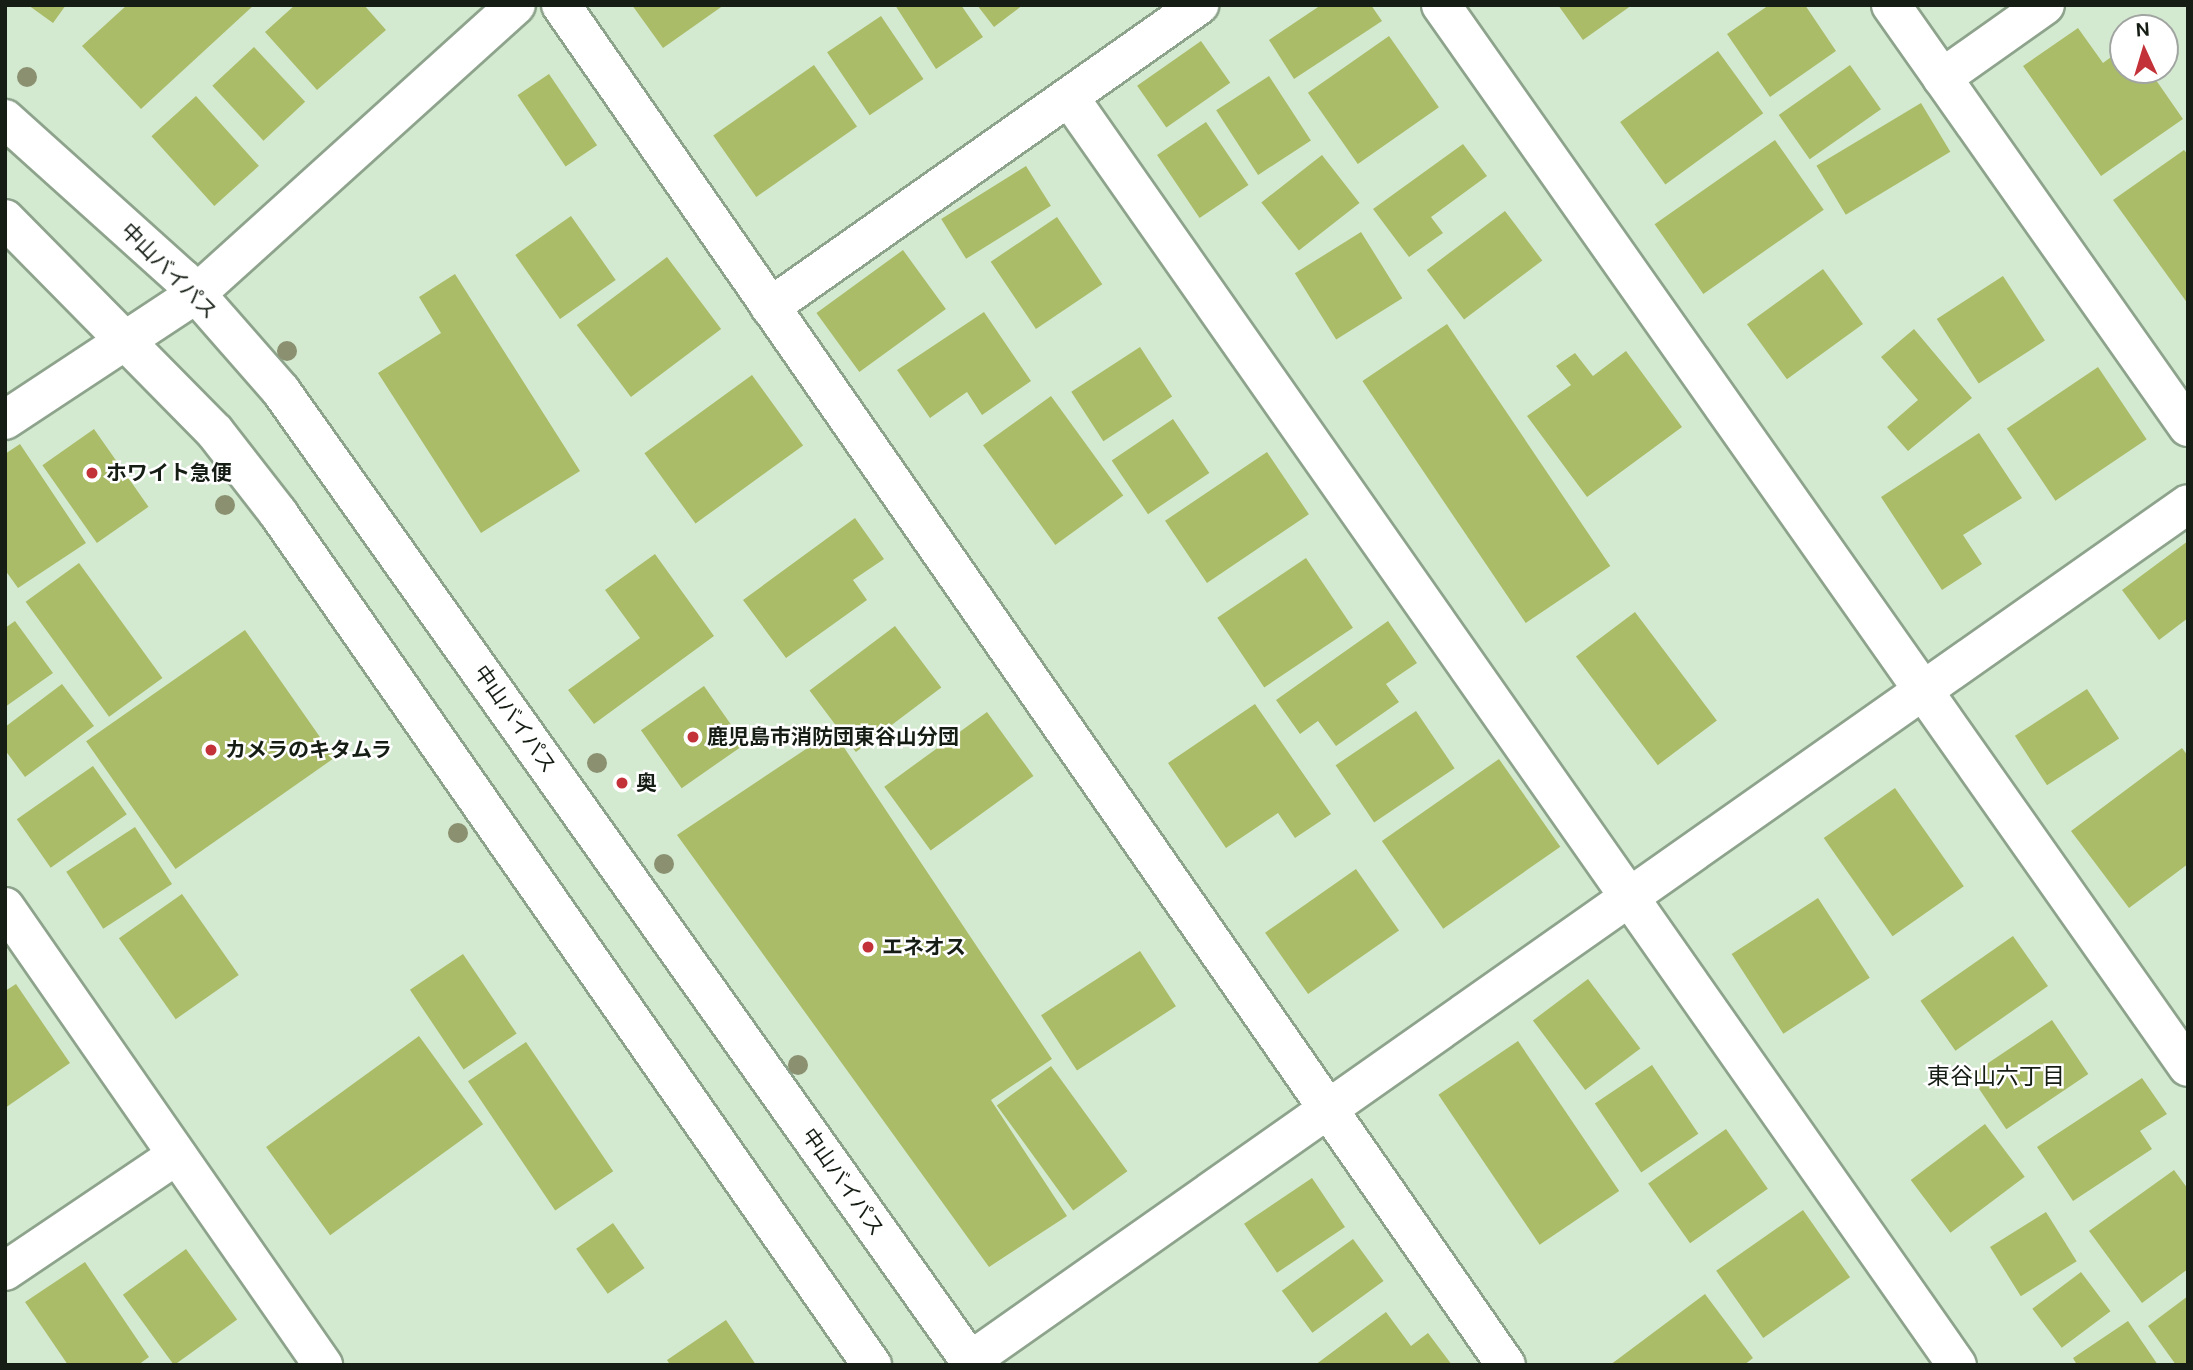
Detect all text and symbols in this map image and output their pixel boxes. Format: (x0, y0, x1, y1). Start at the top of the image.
north arrow (2109, 14, 2179, 84)
text: N (2135, 17, 2150, 43)
street label: 中山バイパス (116, 218, 222, 324)
place label: ホワイト急便 (106, 460, 232, 486)
marker: ホワイト急便 (84, 465, 100, 481)
street label: 中山バイパス (469, 660, 561, 778)
place label: 鹿児島市消防団東谷山分団 (707, 724, 959, 750)
marker: 鹿児島市消防団東谷山分団 (685, 729, 701, 745)
place label: カメラのキタムラ (225, 737, 393, 763)
marker: カメラのキタムラ (203, 742, 219, 758)
place label: 奥 (636, 770, 657, 796)
marker: 奥 (614, 775, 630, 791)
place label: エネオス (882, 934, 966, 960)
marker: エネオス (860, 939, 876, 955)
district label: 東谷山六丁目 (1927, 1062, 2065, 1090)
street label: 中山バイパス (797, 1123, 889, 1241)

